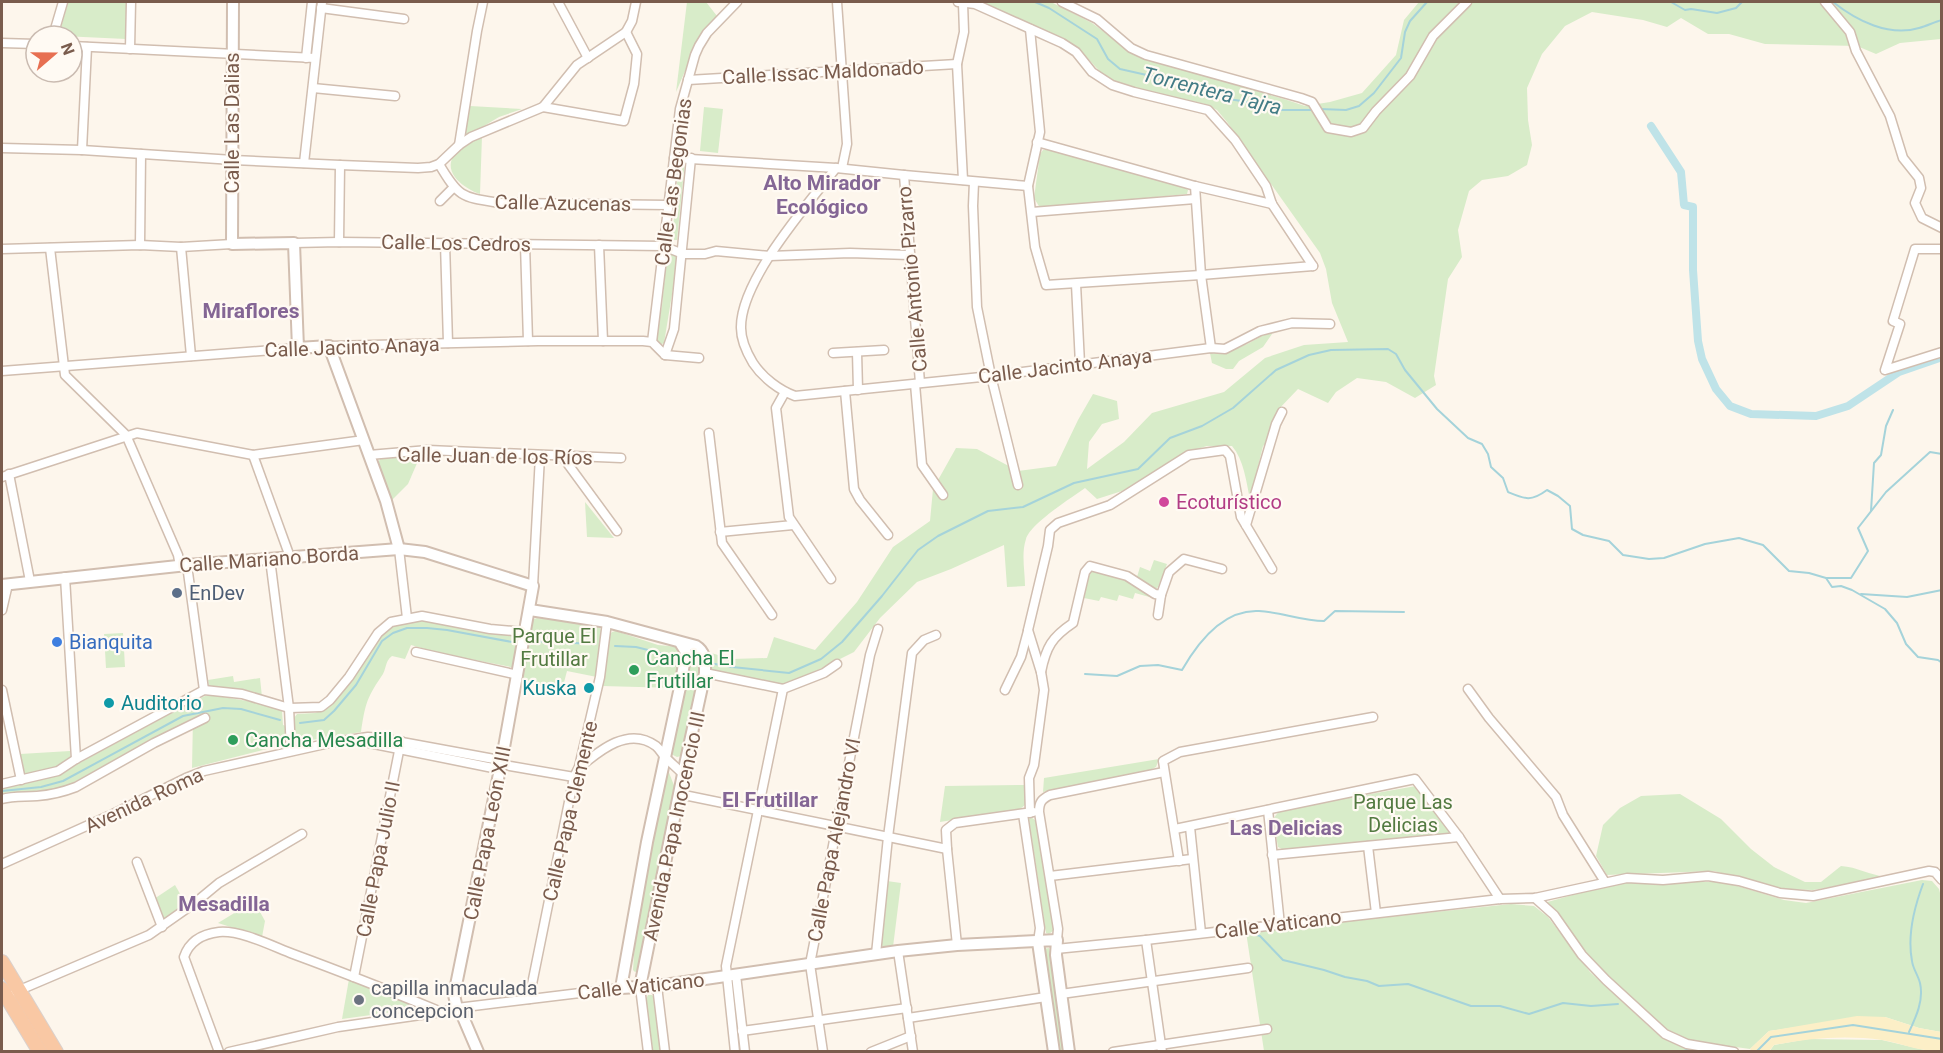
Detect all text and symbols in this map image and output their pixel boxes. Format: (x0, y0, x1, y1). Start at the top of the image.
north arrow (24, 24, 84, 84)
text: N (57, 40, 78, 58)
street label: Calle Las Dalias (220, 52, 244, 194)
street label: Calle Issac Maldonado (721, 55, 925, 89)
water label: Torrentera Tajra (1140, 62, 1284, 120)
street label: Calle Las Begonias (649, 97, 697, 267)
district label: Alto Mirador Ecológico (763, 171, 881, 219)
street label: Calle Antonio Pizarro (892, 185, 932, 373)
street label: Calle Azucenas (494, 190, 632, 216)
street label: Calle Los Cedros (381, 230, 531, 256)
district label: Miraflores (203, 299, 300, 323)
street label: Calle Jacinto Anaya (264, 332, 440, 362)
street label: Calle Jacinto Anaya (977, 343, 1153, 389)
street label: Calle Juan de los Ríos (397, 442, 593, 470)
place label: Ecoturístico (1176, 490, 1282, 514)
marker: Ecoturístico (1157, 495, 1171, 509)
street label: Calle Mariano Borda (178, 541, 360, 577)
place label: EnDev (189, 581, 245, 605)
marker: EnDev (170, 586, 184, 600)
park label: Parque El Frutillar (512, 624, 596, 671)
place label: Bianquita (69, 630, 153, 654)
marker: Bianquita (50, 635, 64, 649)
place label: Cancha El Frutillar (646, 646, 735, 693)
marker: Cancha El Frutillar (627, 663, 641, 677)
place label: Kuska (522, 676, 577, 700)
marker: Kuska (582, 681, 596, 695)
place label: Auditorio (121, 691, 202, 715)
marker: Auditorio (102, 696, 116, 710)
street label: Avenida Papa Inocencio III (638, 709, 710, 943)
street label: Calle Papa Clemente (538, 718, 602, 904)
place label: Cancha Mesadilla (245, 728, 403, 752)
marker: Cancha Mesadilla (226, 733, 240, 747)
street label: Calle Papa Alejandro VI (802, 736, 866, 944)
street label: Calle Papa León XIII (458, 744, 516, 922)
street label: Avenida Roma (81, 762, 207, 838)
street label: Calle Papa Julio II (351, 779, 405, 939)
district label: El Frutillar (722, 788, 818, 812)
park label: Parque Las Delicias (1353, 790, 1453, 837)
district label: Las Delicias (1229, 816, 1343, 840)
district label: Mesadilla (178, 892, 270, 916)
street label: Calle Vaticano (1213, 904, 1343, 944)
street label: Calle Vaticano (576, 967, 706, 1005)
place label: capilla inmaculada concepcion (371, 976, 538, 1023)
marker: capilla inmaculada concepcion (352, 993, 366, 1007)

